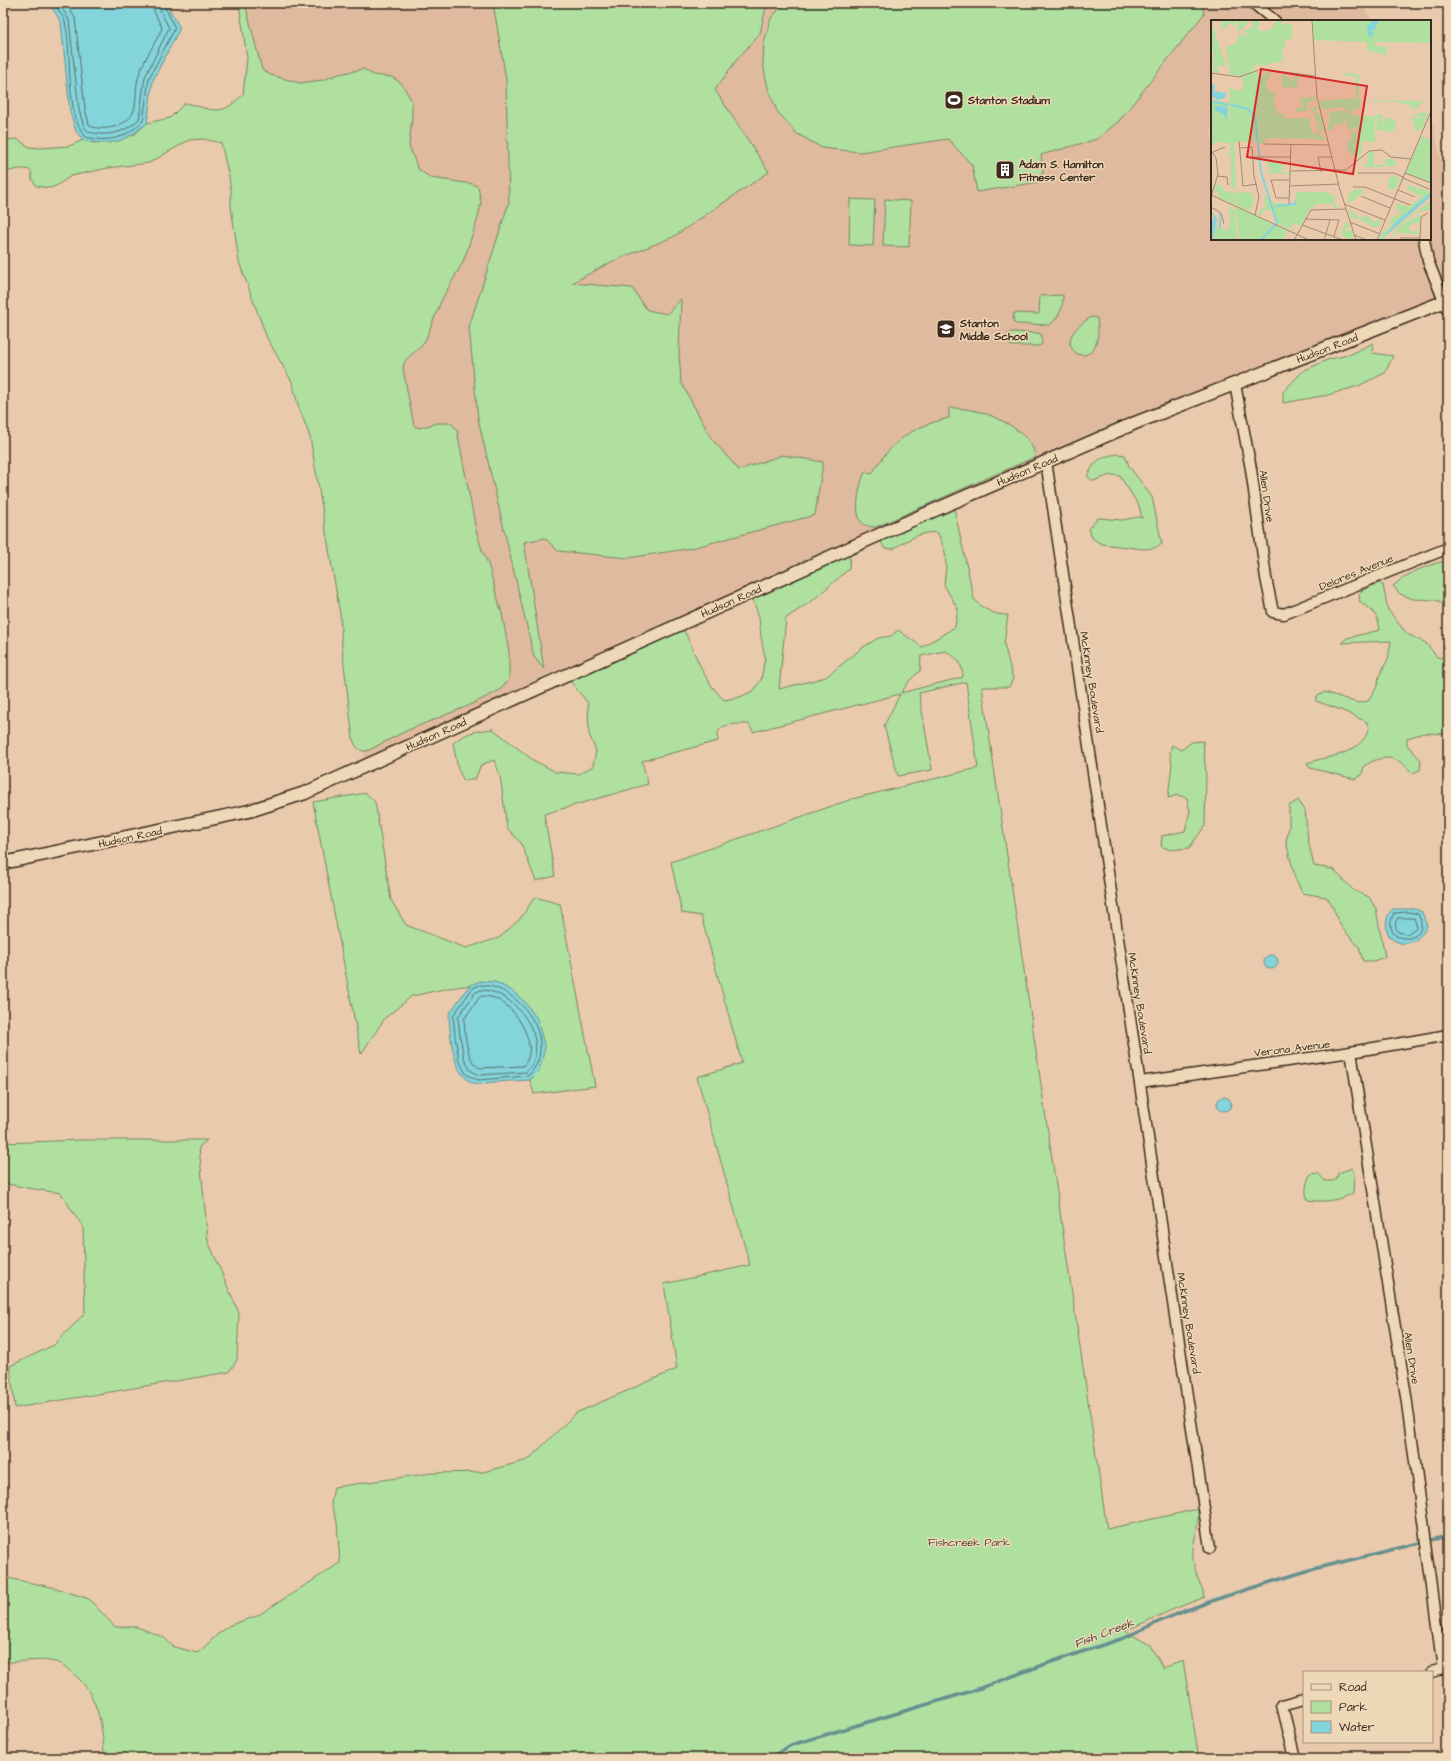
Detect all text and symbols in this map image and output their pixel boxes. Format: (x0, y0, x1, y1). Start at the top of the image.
inset map (1211, 20, 1431, 240)
sports icon: Stanton Stadium (943, 89, 965, 111)
place label: Stanton Stadium (967, 93, 1050, 108)
place label: Adam S. Hamilton Fitness Center (1019, 157, 1104, 185)
building icon: Adam S. Hamilton Fitness Center (994, 159, 1016, 181)
place label: Stanton Middle School (959, 316, 1028, 344)
school or university icon: Stanton Middle School (935, 318, 957, 340)
street label: Hudson Road (1294, 330, 1360, 367)
street label: Hudson Road (994, 451, 1060, 490)
street label: Allen Drive (1255, 469, 1278, 523)
street label: Delores Avenue (1317, 551, 1396, 594)
street label: Hudson Road (699, 581, 764, 621)
street label: McKinney Boulevard (1075, 631, 1107, 734)
street label: Hudson Road (404, 714, 469, 754)
street label: Hudson Road (97, 823, 164, 852)
street label: McKinney Boulevard (1123, 952, 1155, 1055)
street label: Verona Avenue (1253, 1036, 1331, 1061)
street label: McKinney Boulevard (1172, 1272, 1204, 1375)
street label: Allen Drive (1400, 1331, 1423, 1385)
park label: Fishcreek Park (928, 1535, 1010, 1550)
water label: Fish Creek (1072, 1614, 1137, 1653)
legend (1303, 1671, 1433, 1743)
text: Road (1339, 1679, 1367, 1696)
text: Park (1339, 1699, 1367, 1716)
text: Water (1339, 1719, 1375, 1736)

